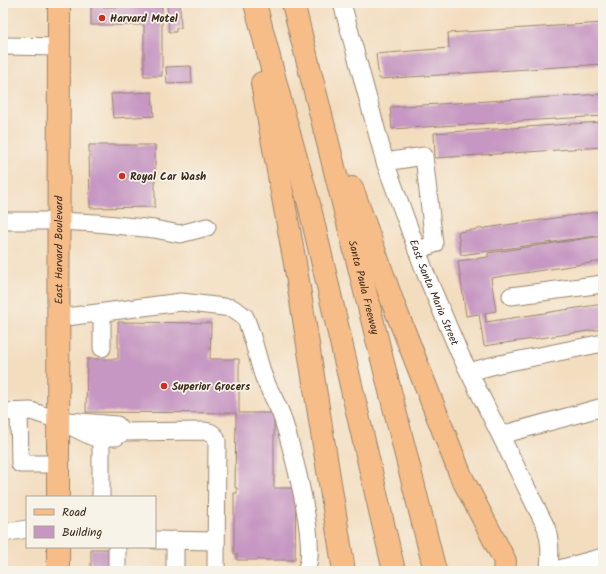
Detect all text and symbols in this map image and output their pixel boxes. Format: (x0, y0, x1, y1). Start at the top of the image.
place label: Harvard Motel (110, 10, 178, 28)
marker: Harvard Motel (97, 13, 107, 23)
place label: Royal Car Wash (130, 168, 206, 186)
marker: Royal Car Wash (117, 171, 127, 181)
street label: East Harvard Boulevard (50, 195, 69, 304)
street label: East Santa Maria Street (404, 237, 464, 349)
street label: Santa Paula Freeway (343, 238, 384, 337)
place label: Superior Grocers (172, 378, 251, 396)
marker: Superior Grocers (159, 381, 169, 391)
legend (26, 496, 156, 548)
text: Road (62, 503, 87, 522)
text: Building (62, 523, 102, 542)

